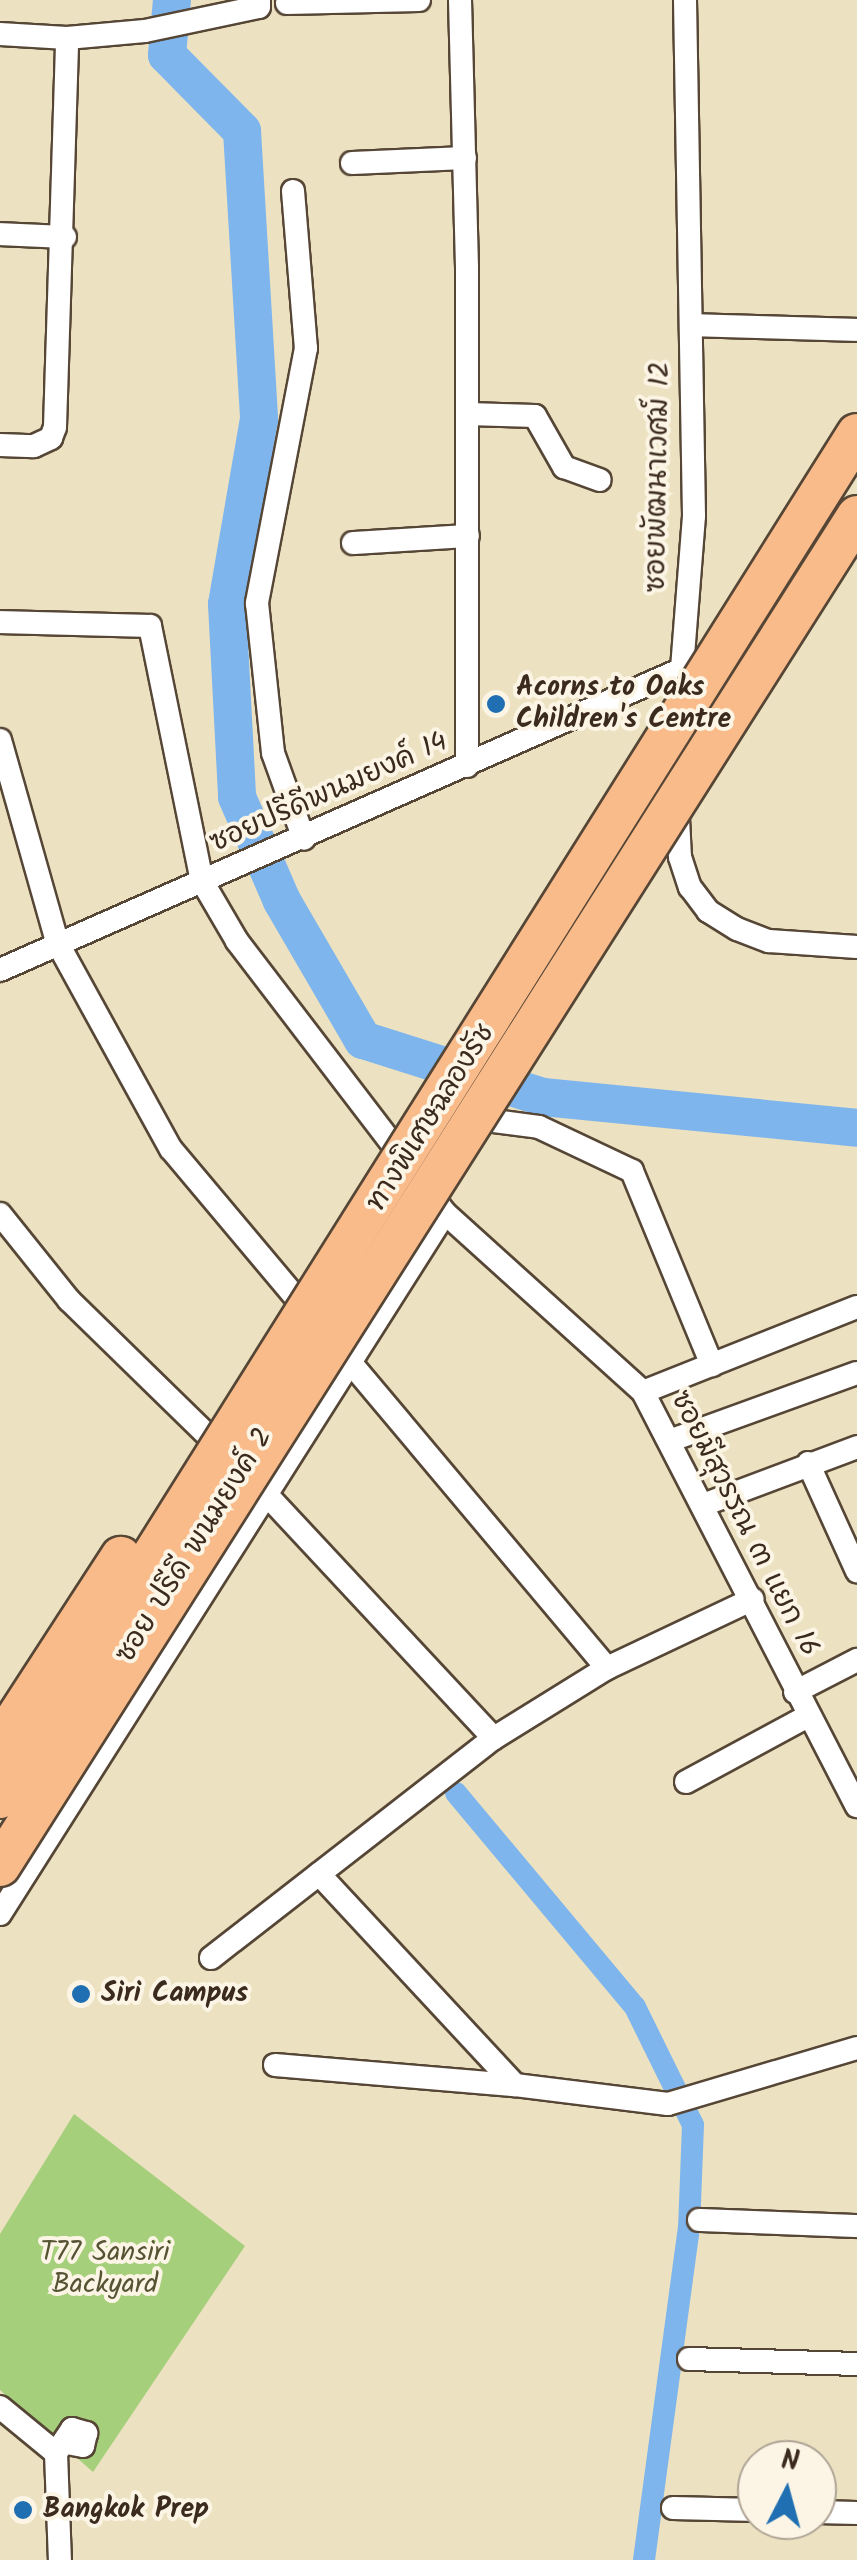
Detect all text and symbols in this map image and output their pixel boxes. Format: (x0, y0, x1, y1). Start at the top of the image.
street label: ซอยพัฒนาเวศม์ 12 (640, 361, 678, 593)
place label: Acorns to Oaks Children's Centre (516, 671, 731, 737)
marker: Acorns to Oaks Children's Centre (485, 693, 507, 715)
street label: ซอยปรีดีพนมยงค์ 14 (205, 726, 453, 860)
street label: ทางพิเศษฉลองรัช (360, 1018, 502, 1218)
street label: ซอยมีสุวรรณ ๓ แยก 16 (662, 1386, 826, 1662)
street label: ซอย ปรีดี พนมยงค์ 2 (109, 1422, 281, 1670)
place label: Siri Campus (101, 1977, 248, 2011)
marker: Siri Campus (70, 1983, 92, 2005)
park label: T77 Sansiri Backyard (40, 2236, 170, 2302)
text: N (779, 2438, 801, 2485)
north arrow (737, 2440, 837, 2540)
place label: Bangkok Prep (43, 2493, 209, 2527)
marker: Bangkok Prep (12, 2499, 34, 2521)

